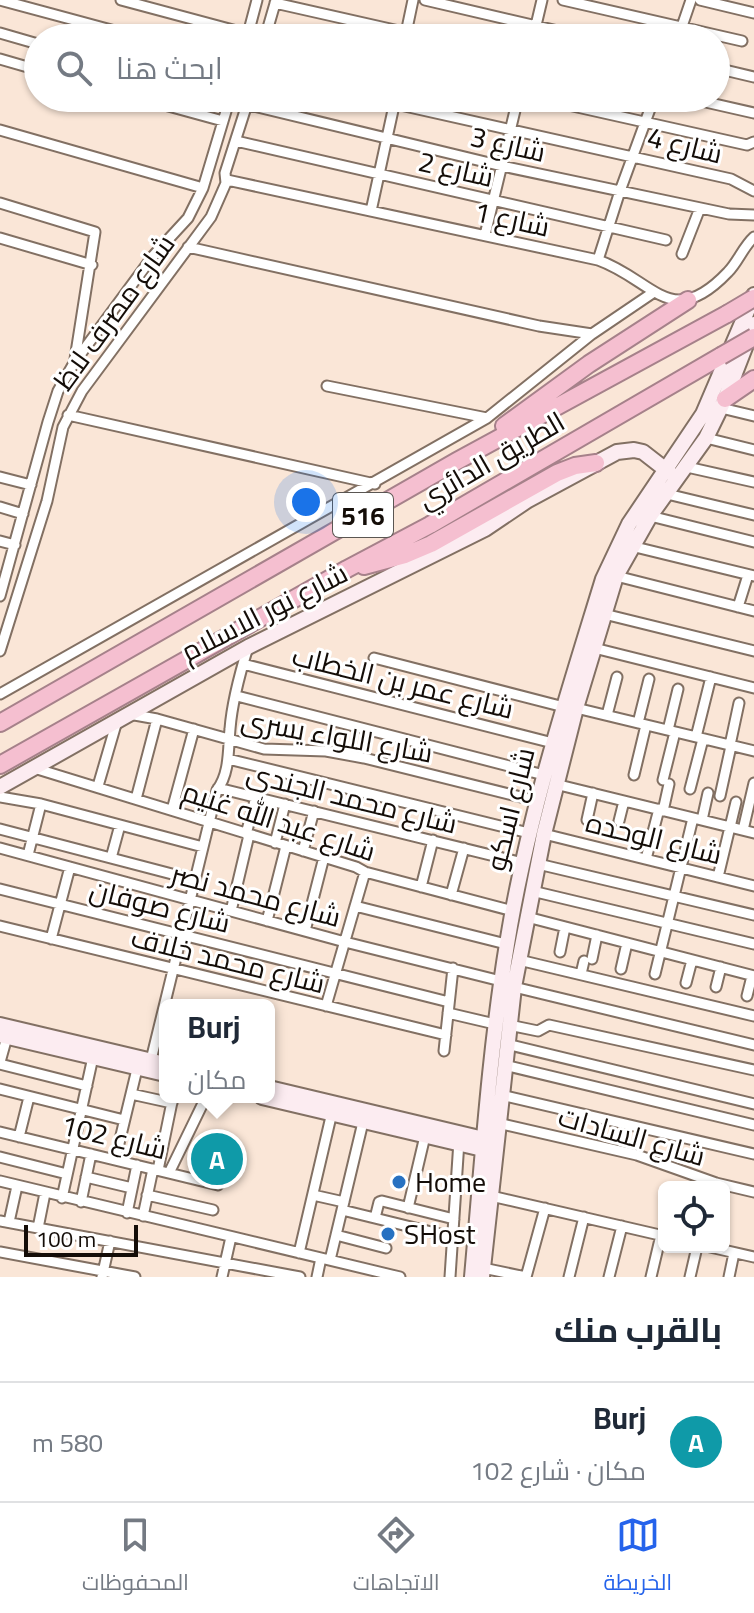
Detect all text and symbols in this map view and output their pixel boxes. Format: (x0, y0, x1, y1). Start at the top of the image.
search box (24, 24, 730, 112)
text: ابحث هنا (116, 40, 223, 96)
icon: search (52, 46, 96, 90)
street label: شارع 3 (465, 110, 551, 178)
street label: شارع 4 (642, 111, 728, 179)
street label: شارع 2 (413, 135, 499, 203)
street label: شارع 1 (469, 186, 555, 252)
street label: شارع مصرف لاظ (39, 222, 189, 402)
street label: الطريق الدائري (407, 396, 575, 524)
your location (286, 482, 326, 522)
road number: 516 (333, 493, 393, 537)
street label: شارع نور الاسلام (171, 547, 357, 677)
street label: شارع عمر بن الخطاب (287, 629, 519, 735)
street label: شارع اللواء يسرى (237, 694, 437, 778)
street label: شارع اسكو (470, 742, 550, 876)
street label: شارع محمد الجندى (241, 747, 463, 849)
street label: شارع عبد الله غنيم (175, 765, 383, 877)
street label: شارع الوحده (580, 796, 728, 880)
street label: شارع محمد نصر (163, 847, 347, 943)
street label: شارع صوفان (84, 863, 236, 949)
street label: شارع محمد خلاف (125, 911, 331, 1009)
popup (159, 999, 275, 1103)
text: Burj (188, 999, 240, 1055)
text: مكان (188, 1055, 246, 1104)
street label: شارع السادات (552, 1090, 712, 1182)
street label: شارع 102 (56, 1099, 172, 1175)
pin: A (191, 1129, 243, 1189)
place label: Home (415, 1156, 486, 1208)
marker: Home (390, 1173, 408, 1191)
map controls (658, 1181, 730, 1253)
button: locate (658, 1181, 730, 1253)
place label: SHost (404, 1208, 476, 1260)
text: 100 m (36, 1218, 96, 1260)
scale bar (24, 1221, 138, 1257)
marker: SHost (379, 1225, 397, 1243)
text: بالقرب منك (554, 1298, 722, 1361)
text: Burj (593, 1390, 646, 1446)
text: 580 m (32, 1418, 103, 1467)
text: A (688, 1418, 704, 1467)
text: مكان · شارع 102 (470, 1446, 646, 1495)
tab: المحفوظات (82, 1513, 189, 1603)
tab: الاتجاهات (353, 1513, 440, 1603)
tab: الخريطة (603, 1513, 672, 1603)

